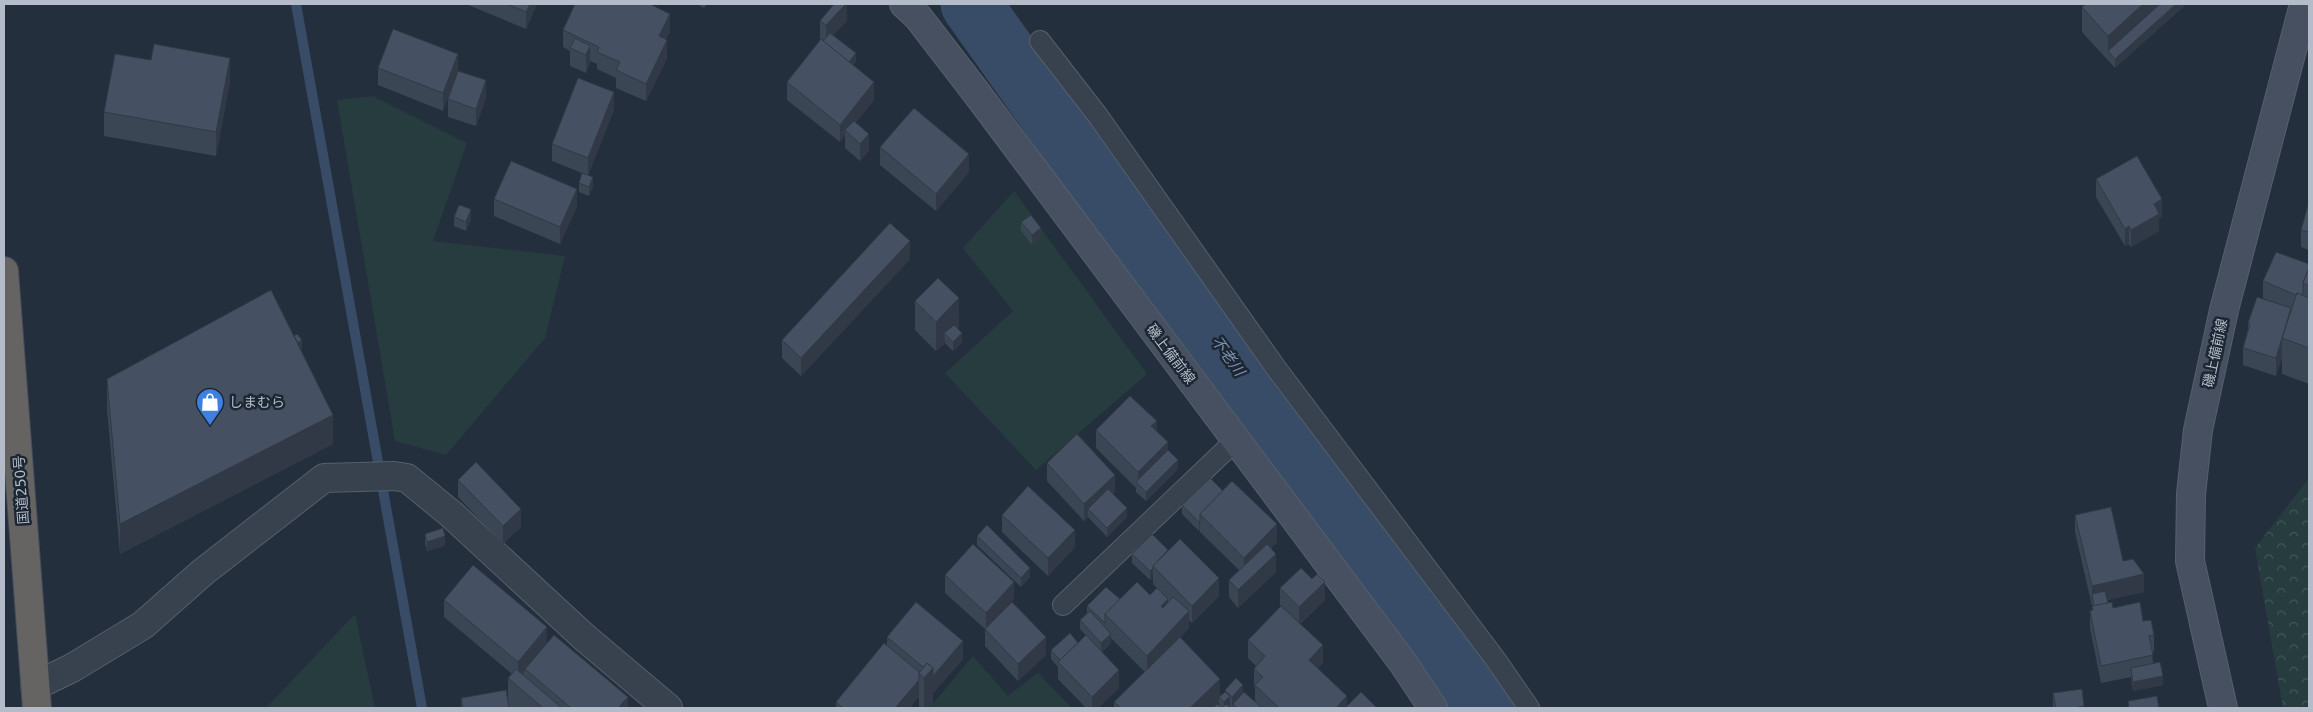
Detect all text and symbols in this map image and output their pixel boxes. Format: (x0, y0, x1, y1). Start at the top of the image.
street label: 磯上備前線 (2200, 317, 2230, 389)
street label: 磯上備前線 (1144, 321, 1198, 387)
water label: 不老川 (1207, 333, 1250, 381)
shop icon: しまむら (195, 387, 225, 426)
place label: しまむら (229, 394, 285, 410)
street label: 国道250号 (11, 455, 31, 525)

